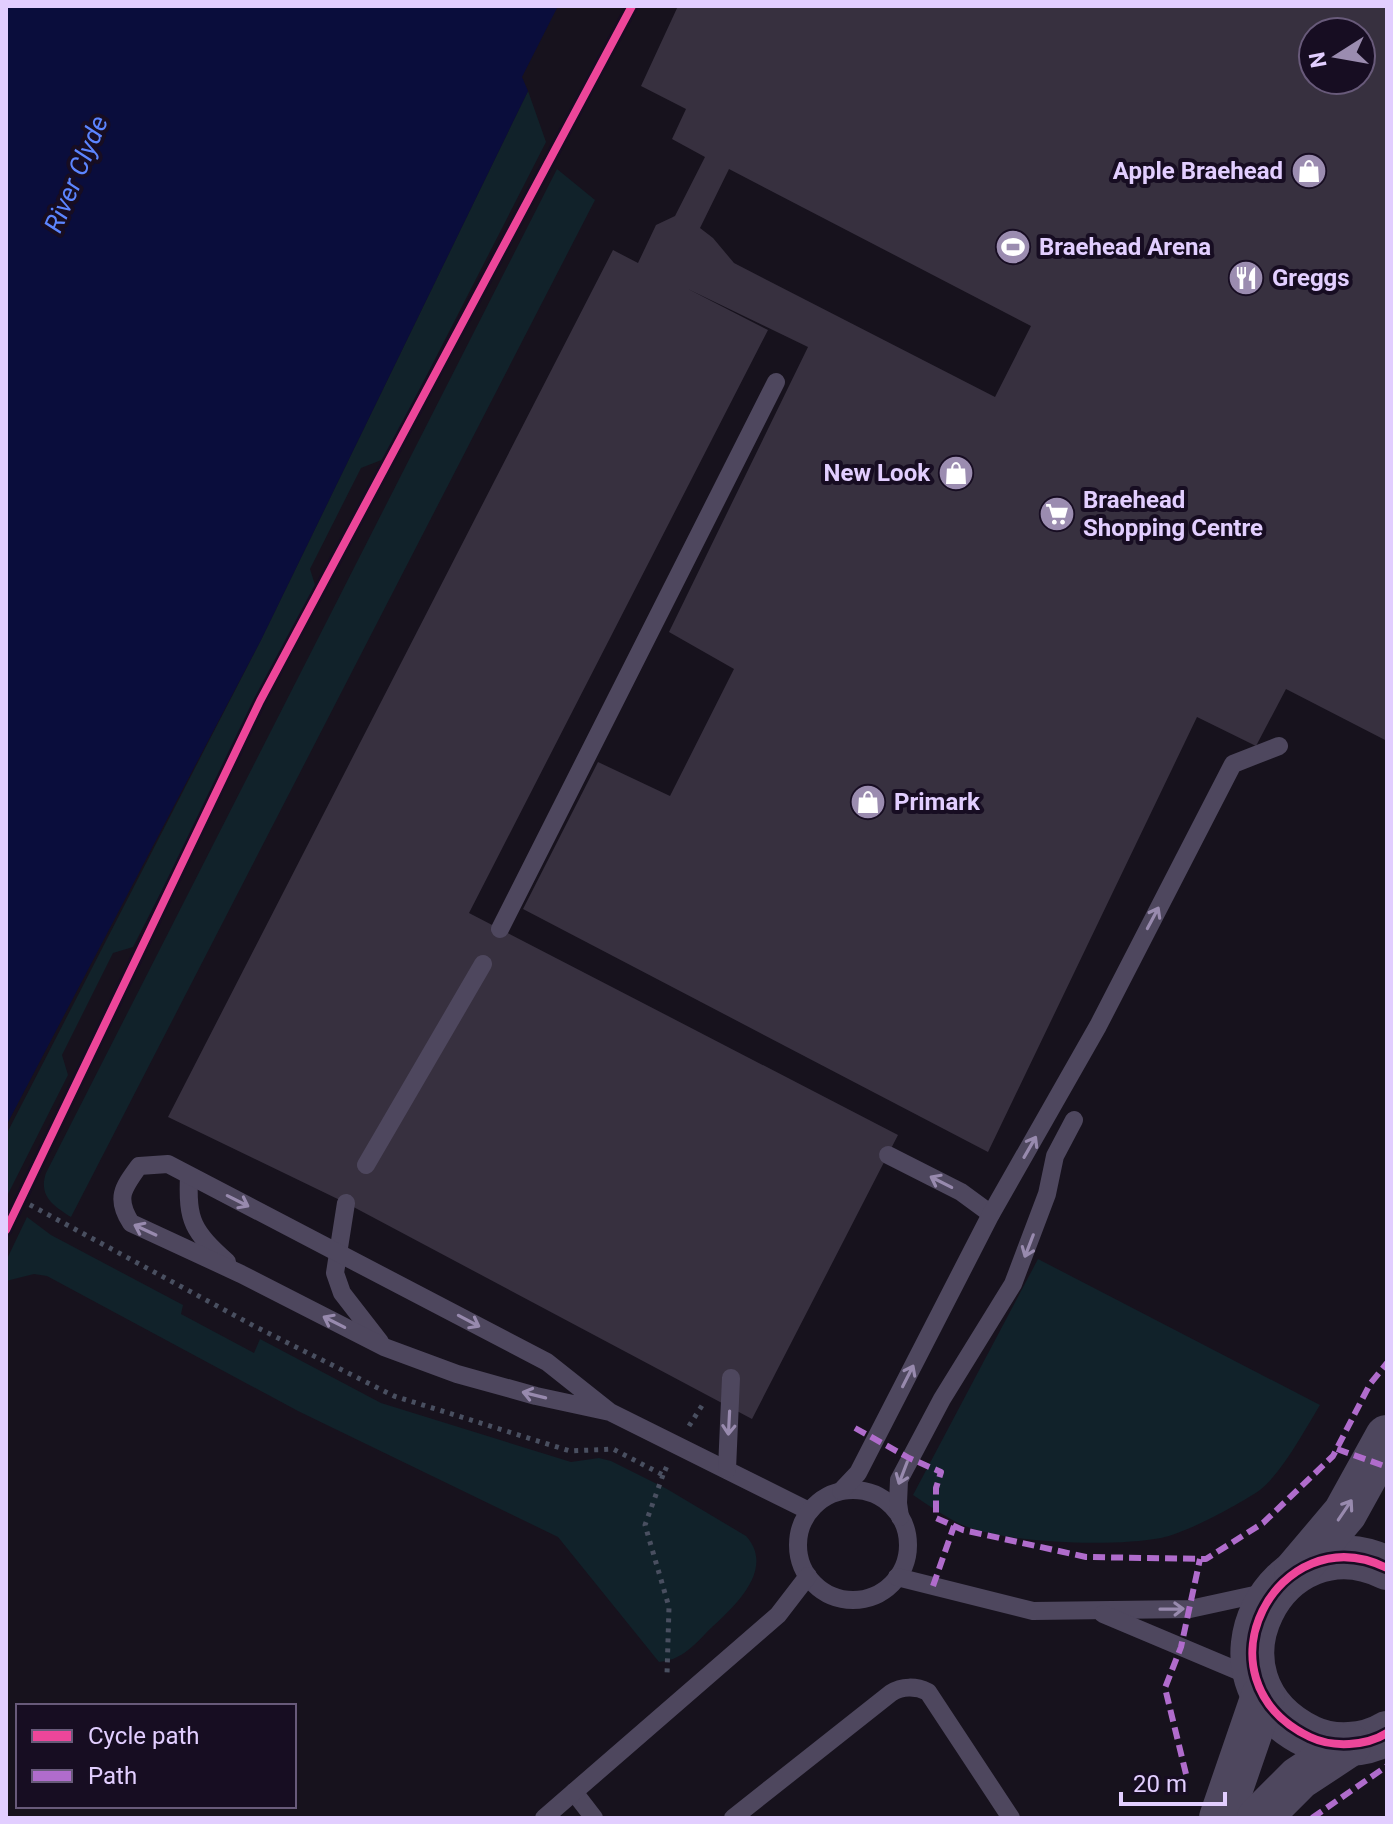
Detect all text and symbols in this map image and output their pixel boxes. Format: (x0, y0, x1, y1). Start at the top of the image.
north arrow (1297, 16, 1377, 96)
text: N (1304, 50, 1332, 70)
water label: River Clyde (38, 111, 114, 237)
shop icon: Apple Braehead (1290, 152, 1328, 190)
place label: Apple Braehead (1113, 157, 1283, 185)
sports icon: Braehead Arena (994, 228, 1032, 266)
place label: Braehead Arena (1039, 233, 1211, 261)
restaurant icon: Greggs (1227, 259, 1265, 297)
place label: Greggs (1272, 264, 1350, 292)
shop icon: New Look (937, 454, 975, 492)
place label: New Look (824, 459, 931, 487)
place label: Braehead Shopping Centre (1083, 486, 1263, 542)
supermarket icon: Braehead Shopping Centre (1038, 495, 1076, 533)
shop icon: Primark (849, 783, 887, 821)
place label: Primark (894, 788, 981, 816)
one-way arrow (1145, 906, 1161, 930)
one-way arrow (1023, 1135, 1038, 1159)
one-way arrow (930, 1174, 954, 1189)
one-way arrow (226, 1194, 250, 1210)
one-way arrow (133, 1222, 157, 1237)
one-way arrow (1020, 1233, 1035, 1258)
one-way arrow (323, 1313, 347, 1329)
one-way arrow (457, 1314, 481, 1330)
one-way arrow (901, 1364, 917, 1388)
one-way arrow (521, 1387, 547, 1402)
one-way arrow (721, 1409, 736, 1436)
one-way arrow (895, 1460, 910, 1485)
one-way arrow (1337, 1500, 1353, 1522)
one-way arrow (1158, 1601, 1185, 1617)
legend (16, 1704, 296, 1808)
text: Cycle path (88, 1722, 200, 1750)
scale bar (1121, 1756, 1225, 1806)
text: Path (88, 1762, 137, 1790)
text: 20 m (1133, 1770, 1187, 1798)

